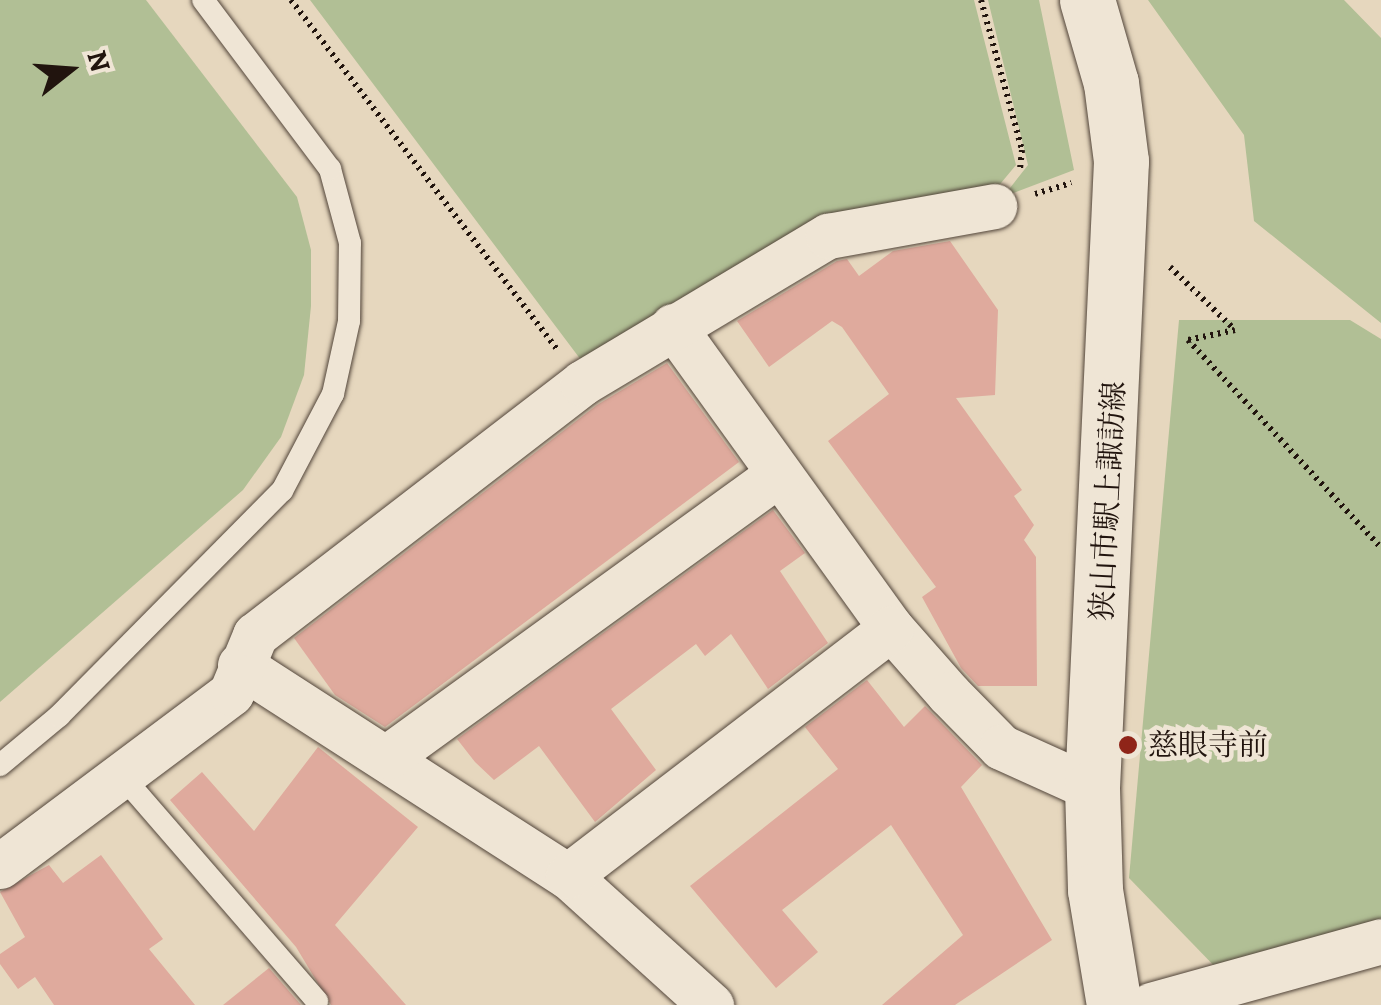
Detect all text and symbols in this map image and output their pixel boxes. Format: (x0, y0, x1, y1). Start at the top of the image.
north arrow (20, 20, 120, 120)
text: N (78, 46, 120, 77)
street label: 狭山市駅上諏訪線 (1084, 380, 1132, 622)
place label: 慈眼寺前 (1148, 727, 1268, 763)
marker: 慈眼寺前 (1117, 734, 1139, 756)

